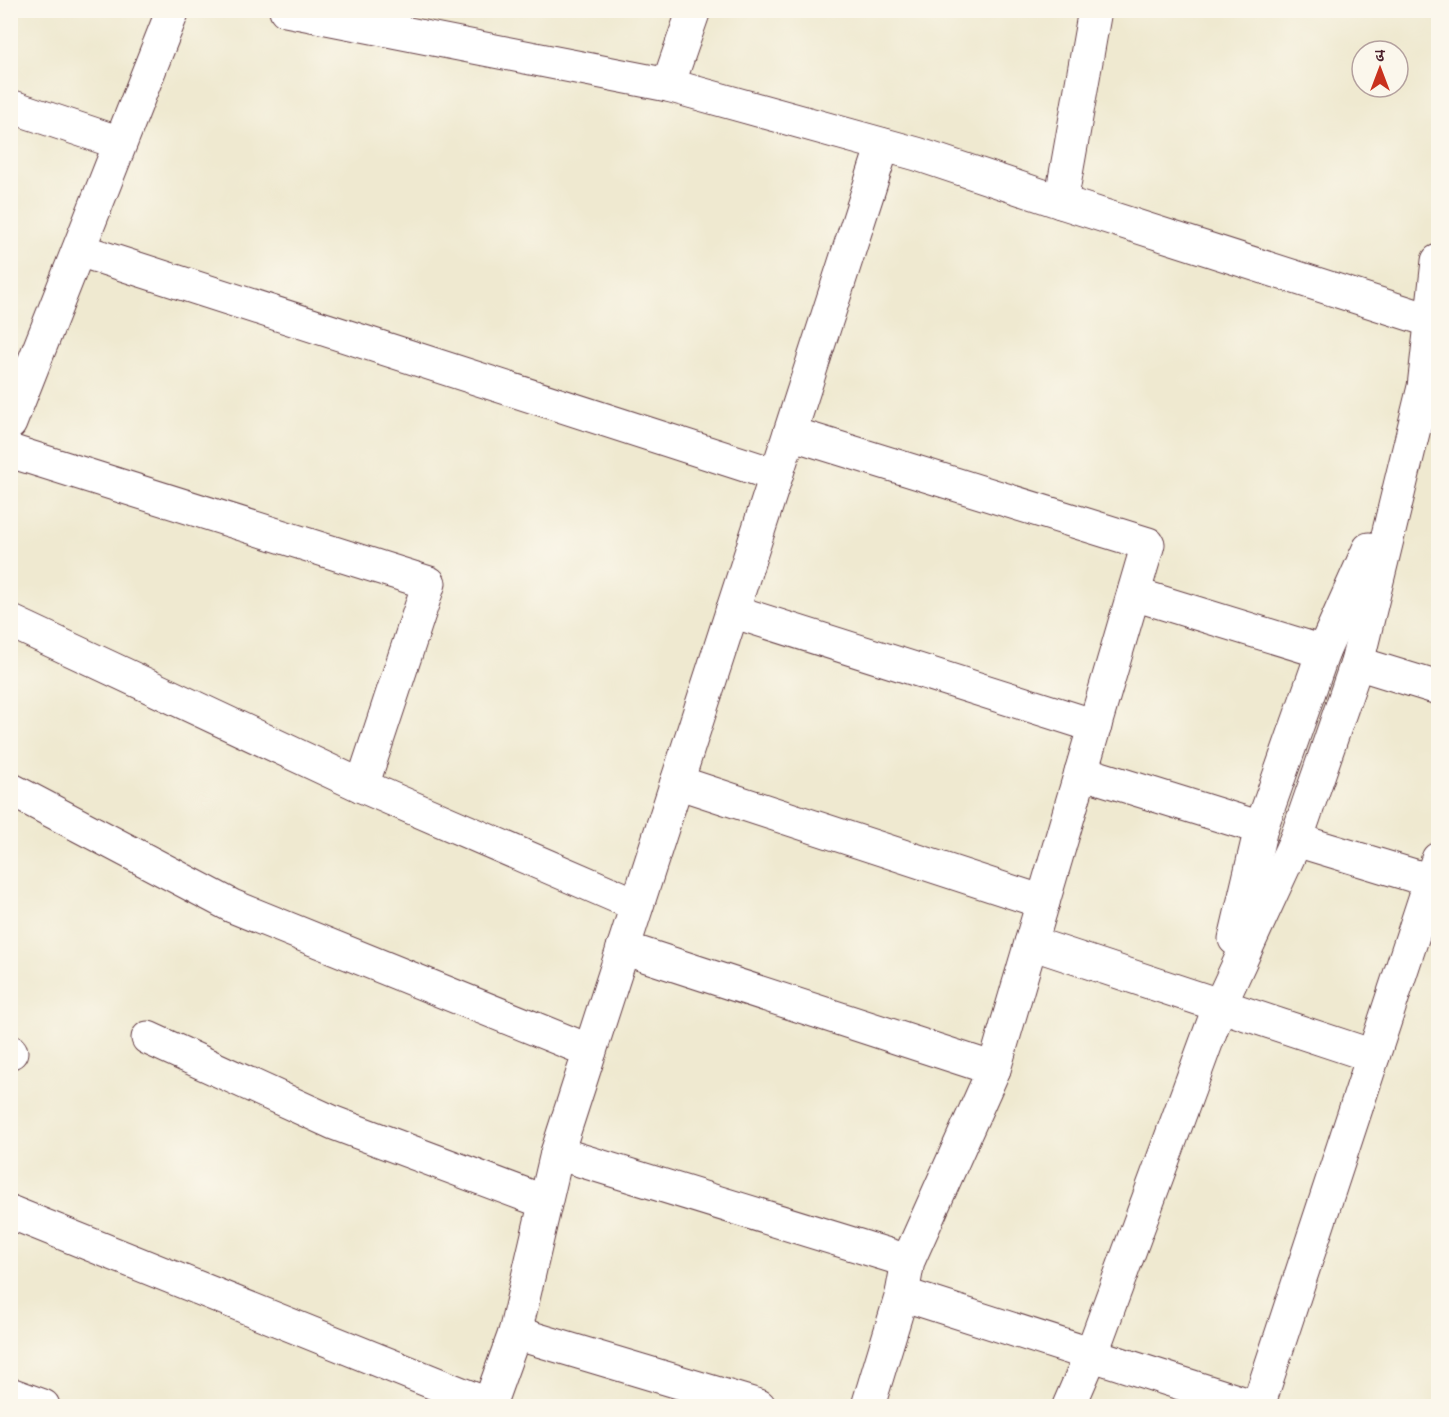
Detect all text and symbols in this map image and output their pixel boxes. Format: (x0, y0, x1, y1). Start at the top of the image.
north arrow (1350, 39, 1410, 99)
text: उ (1374, 45, 1385, 68)

